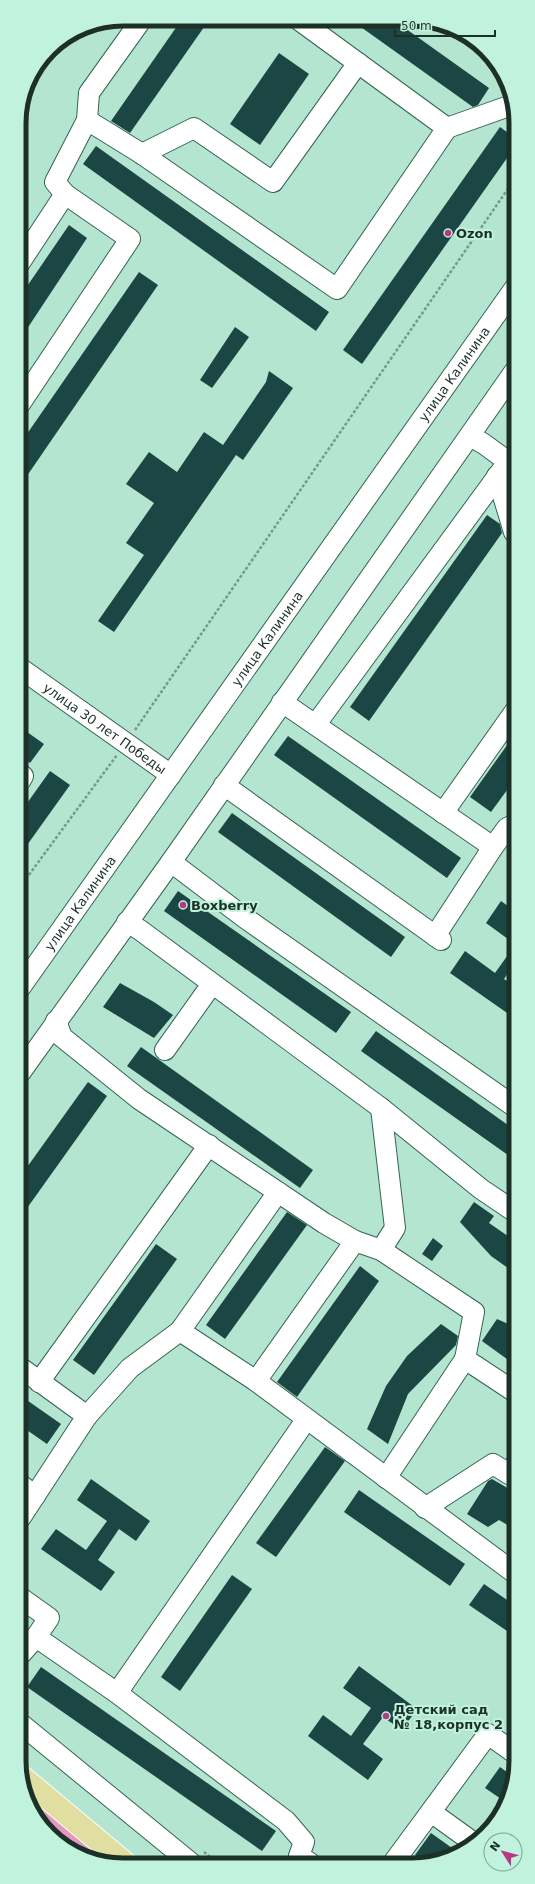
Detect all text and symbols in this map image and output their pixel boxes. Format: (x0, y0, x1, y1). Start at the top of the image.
scale bar (395, 12, 495, 38)
text: 50 m (401, 19, 432, 33)
place label: Ozon (456, 226, 493, 241)
marker: Ozon (443, 228, 453, 238)
street label: улица Калинина (415, 323, 493, 424)
street label: улица Калинина (228, 588, 306, 689)
street label: улица 30 лет Победы (40, 679, 169, 777)
street label: улица Калинина (41, 853, 119, 953)
place label: Boxberry (191, 898, 258, 913)
marker: Boxberry (178, 900, 188, 910)
place label: Детский сад № 18,корпус 2 (394, 1702, 503, 1732)
marker: Детский сад № 18,корпус 2 (381, 1711, 391, 1721)
north arrow (483, 1832, 523, 1872)
text: N (487, 1839, 503, 1854)

